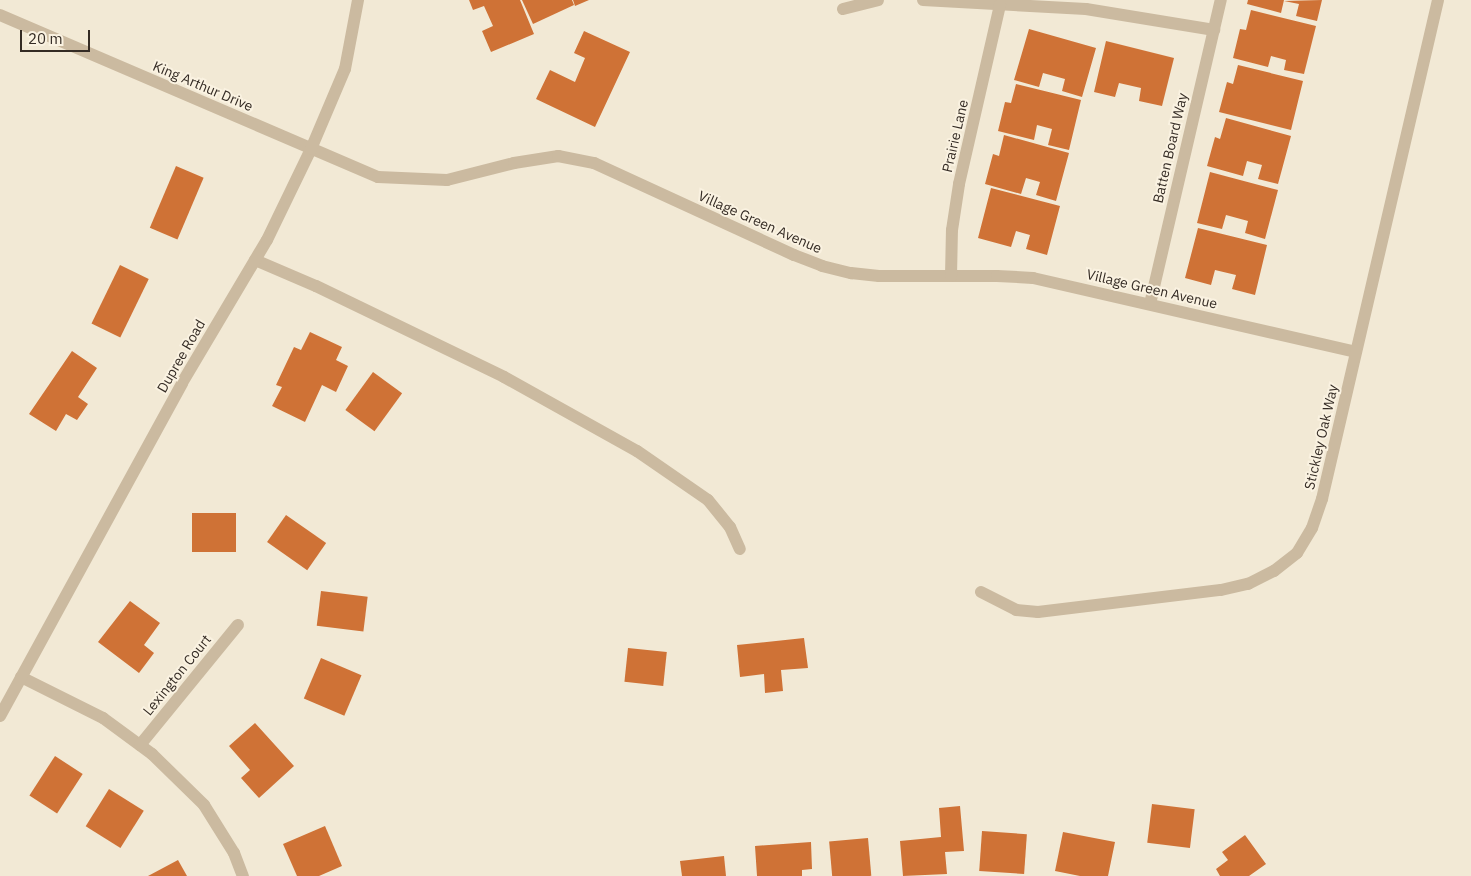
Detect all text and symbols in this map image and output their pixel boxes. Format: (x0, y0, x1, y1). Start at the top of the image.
scale bar (22, 20, 92, 52)
text: 20 m (28, 29, 63, 48)
street label: King Arthur Drive (150, 57, 256, 115)
street label: Batten Board Way (1149, 91, 1191, 205)
street label: Prairie Lane (938, 98, 972, 174)
street label: Village Green Avenue (696, 187, 824, 257)
street label: Village Green Avenue (1085, 266, 1219, 312)
street label: Dupree Road (153, 317, 209, 395)
street label: Stickley Oak Way (1301, 383, 1341, 491)
street label: Lexington Court (139, 631, 215, 719)

